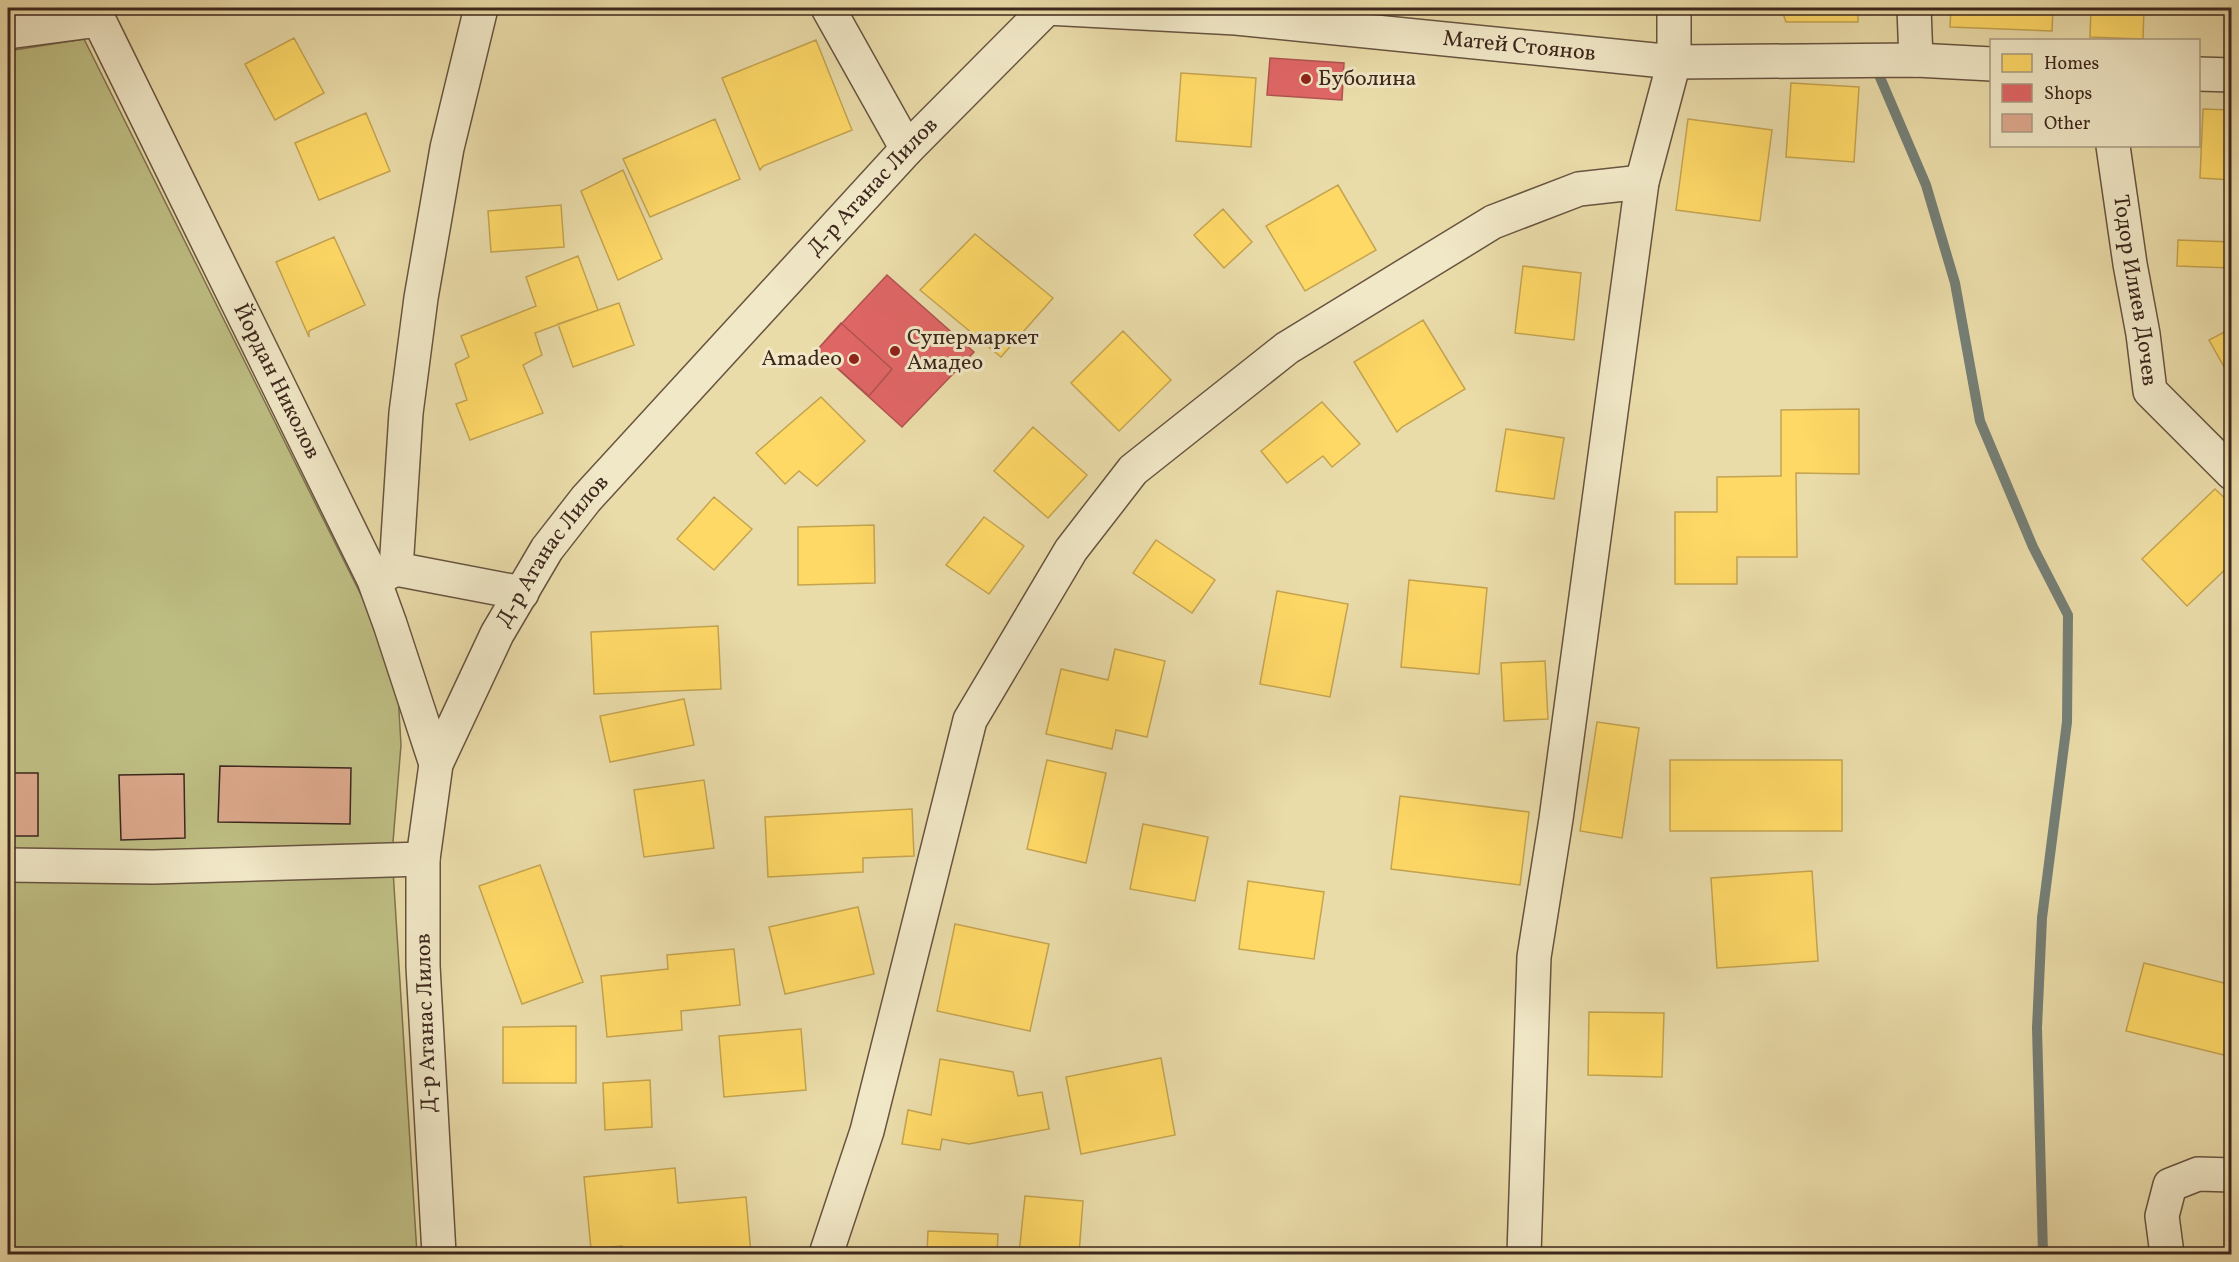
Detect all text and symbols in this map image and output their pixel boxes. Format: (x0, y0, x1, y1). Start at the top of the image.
street label: Матей Стоянов (1441, 23, 1597, 70)
legend (1990, 39, 2200, 147)
text: Homes (2044, 52, 2099, 77)
place label: Буболина (1318, 64, 1417, 95)
marker: Буболина (1299, 72, 1313, 86)
text: Shops (2044, 82, 2092, 107)
street label: Д-р Атанас Лилов (800, 110, 945, 263)
text: Other (2044, 112, 2091, 137)
street label: Тодор Илиев Дочев (2105, 193, 2165, 388)
street label: Йордан Николов (225, 298, 328, 465)
place label: Супермаркет Амадео (907, 323, 1039, 379)
place label: Amadeo (762, 344, 842, 375)
marker: Супермаркет Амадео (888, 344, 902, 358)
marker: Amadeo (847, 352, 861, 366)
street label: Д-р Атанас Лилов (489, 468, 616, 633)
street label: Д-р Атанас Лилов (408, 933, 446, 1113)

